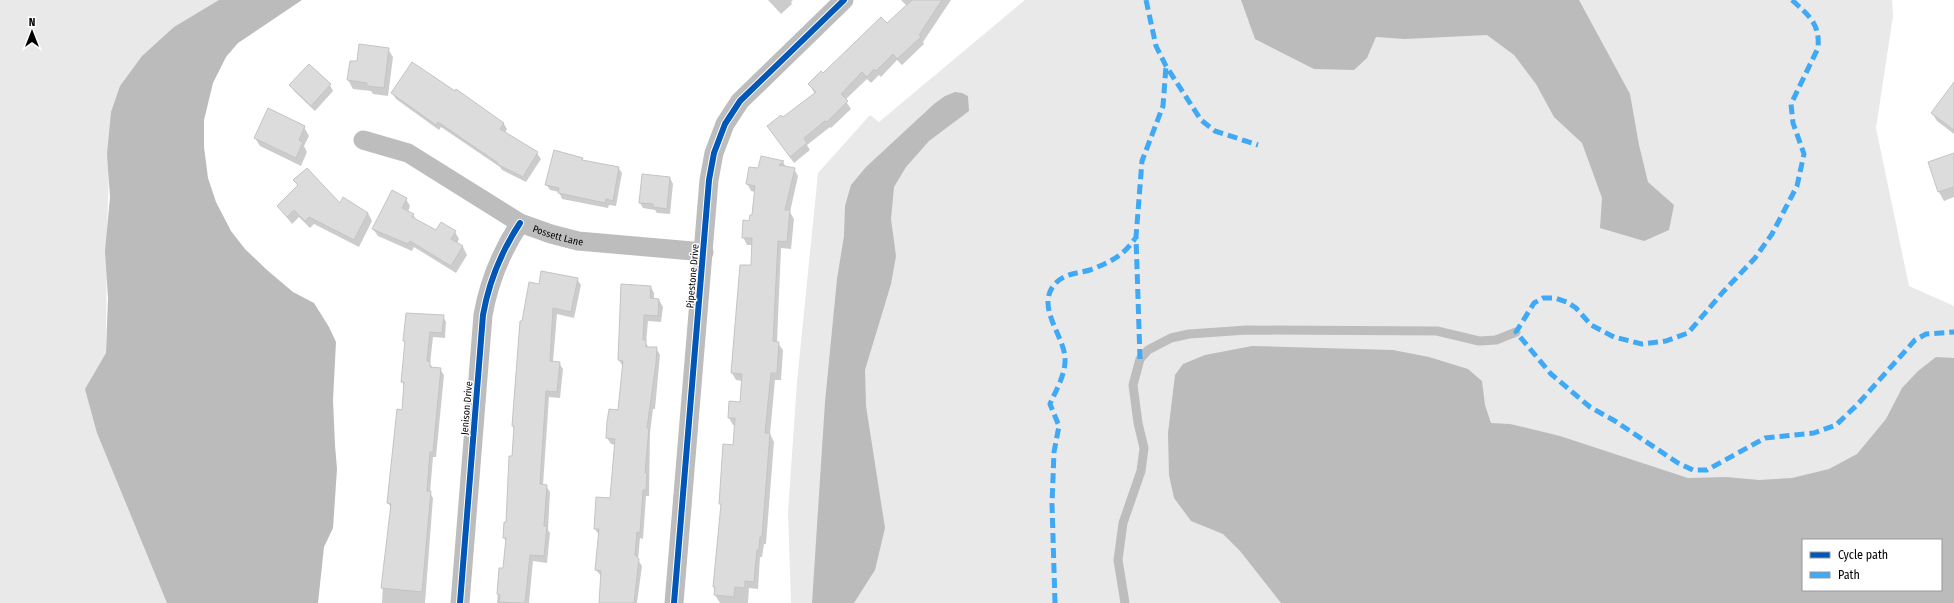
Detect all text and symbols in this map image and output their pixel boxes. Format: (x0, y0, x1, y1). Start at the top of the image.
north arrow (12, 12, 52, 52)
text: N (29, 16, 35, 29)
street label: Possett Lane (531, 223, 584, 248)
street label: Pipestone Drive (684, 243, 702, 309)
street label: Jenison Drive (459, 381, 475, 435)
legend (1802, 539, 1942, 591)
text: Cycle path (1838, 548, 1888, 562)
text: Path (1838, 568, 1860, 582)

